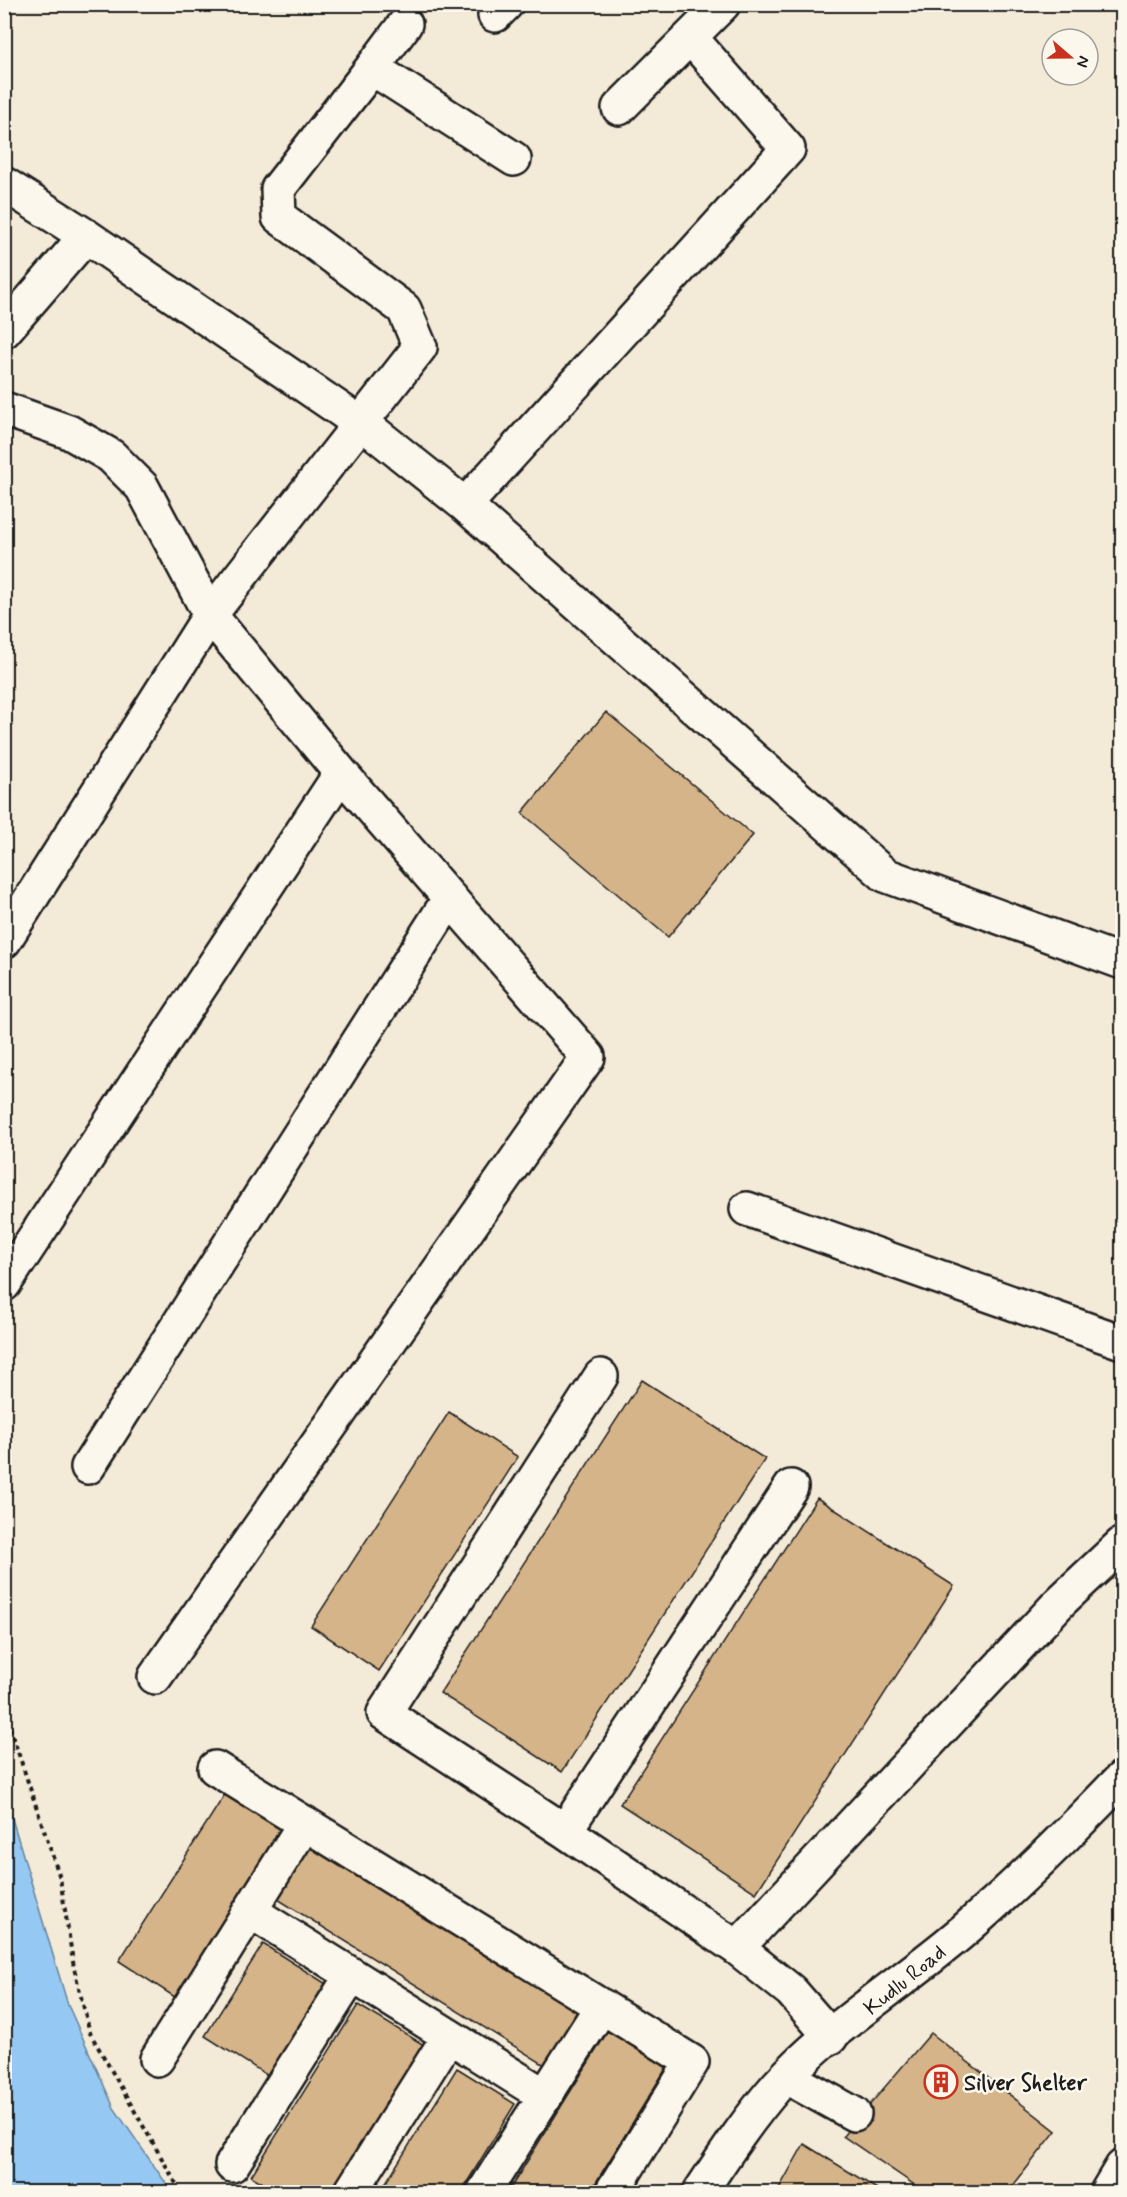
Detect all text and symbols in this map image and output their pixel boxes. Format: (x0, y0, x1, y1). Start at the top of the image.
north arrow (1040, 27, 1100, 87)
text: N (1071, 53, 1094, 70)
street label: Kudlu Road (858, 1939, 952, 2022)
building icon: Silver Shelter (923, 2064, 959, 2100)
place label: Silver Shelter (964, 2070, 1087, 2098)

